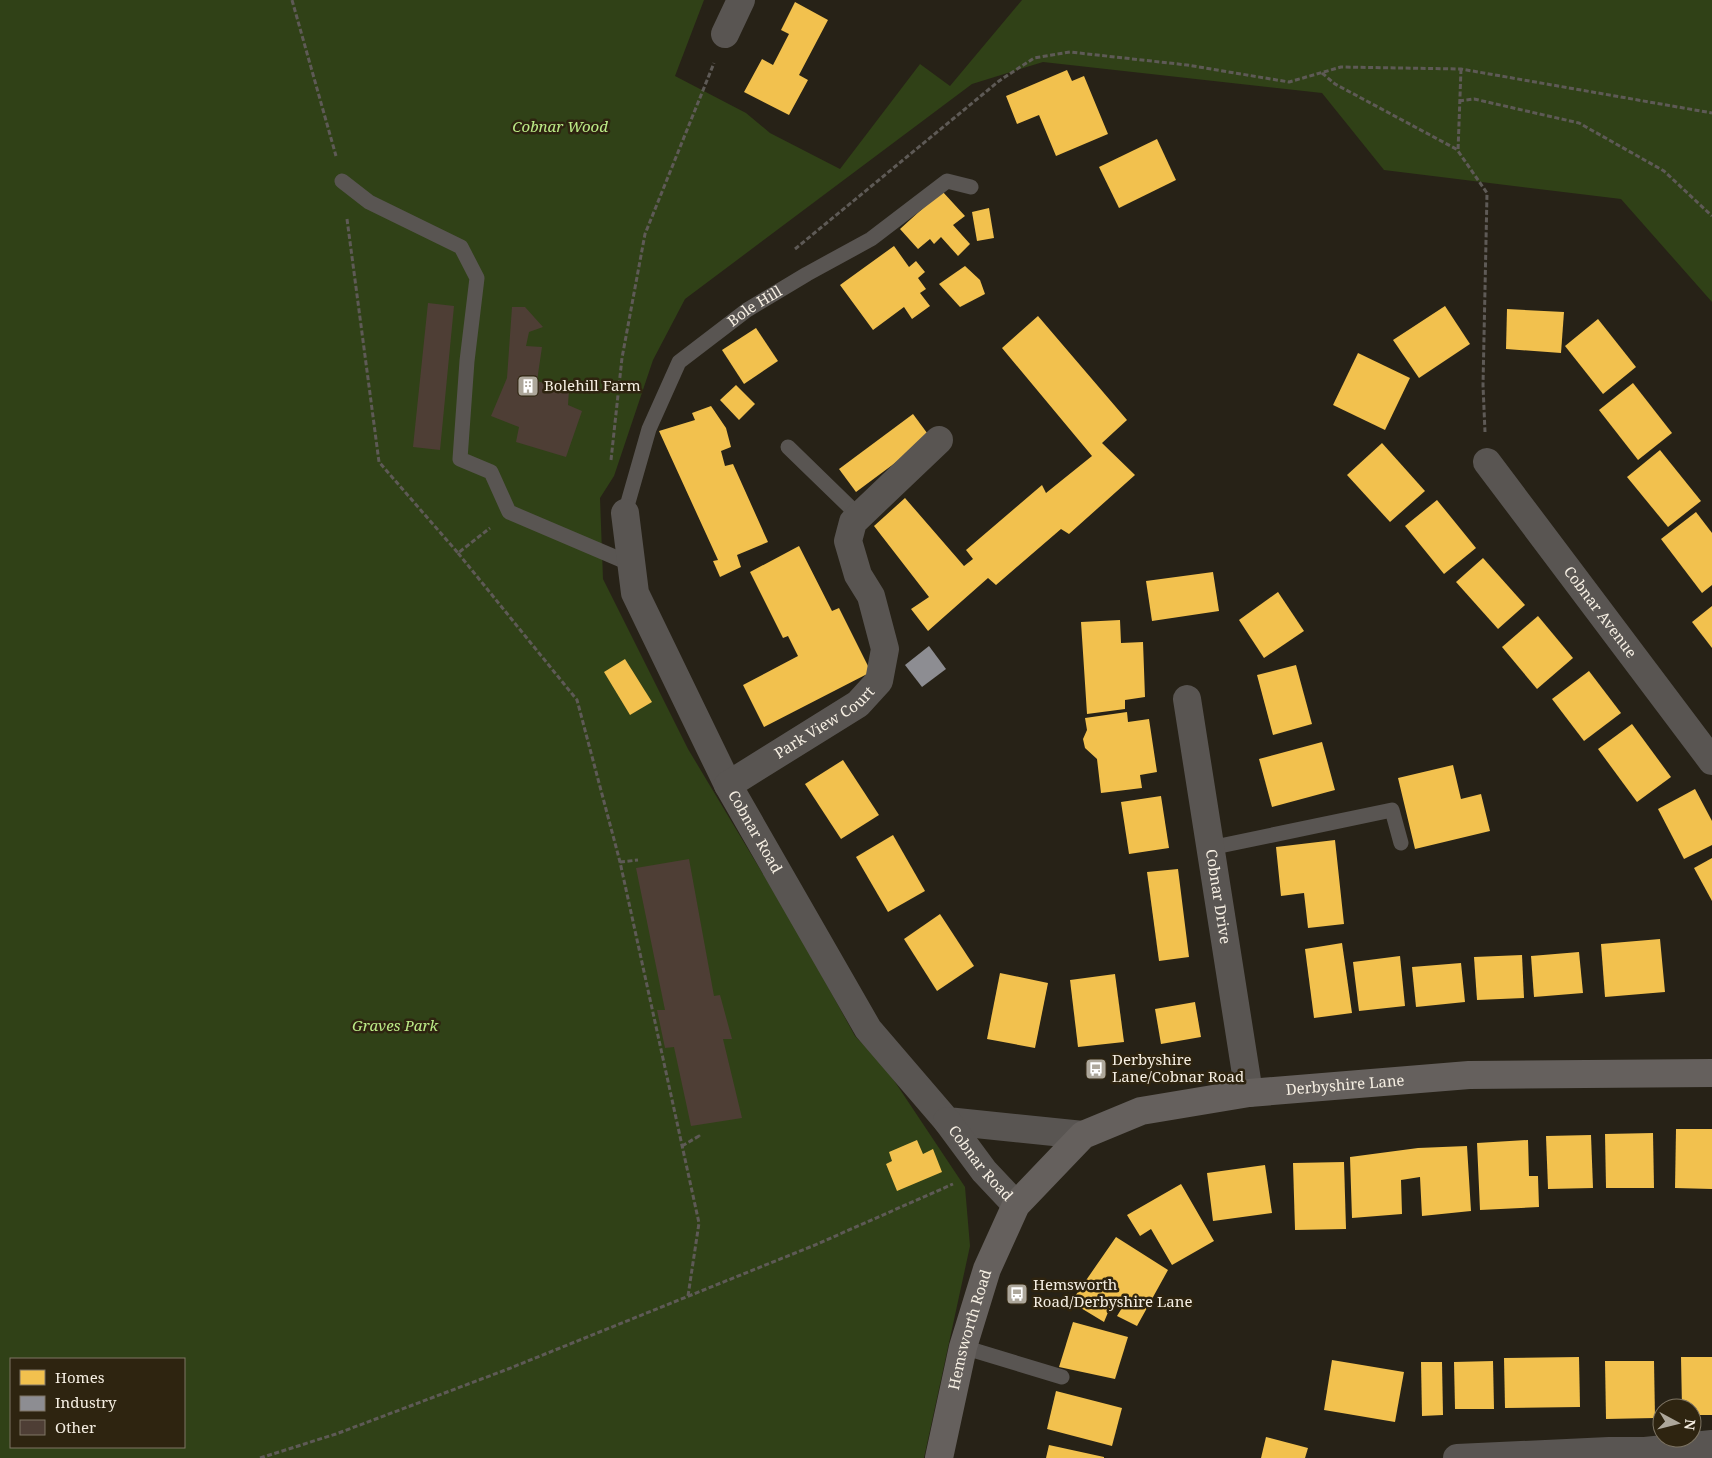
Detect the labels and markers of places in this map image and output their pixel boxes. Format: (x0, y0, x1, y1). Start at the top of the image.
building icon: Bolehill Farm (516, 374, 540, 398)
place label: Bolehill Farm (544, 375, 641, 395)
place label: Derbyshire Lane/Cobnar Road (1112, 1049, 1244, 1086)
bus stop icon: Derbyshire Lane/Cobnar Road (1084, 1057, 1108, 1081)
place label: Hemsworth Road/Derbyshire Lane (1033, 1274, 1192, 1311)
bus stop icon: Hemsworth Road/Derbyshire Lane (1005, 1282, 1029, 1306)

